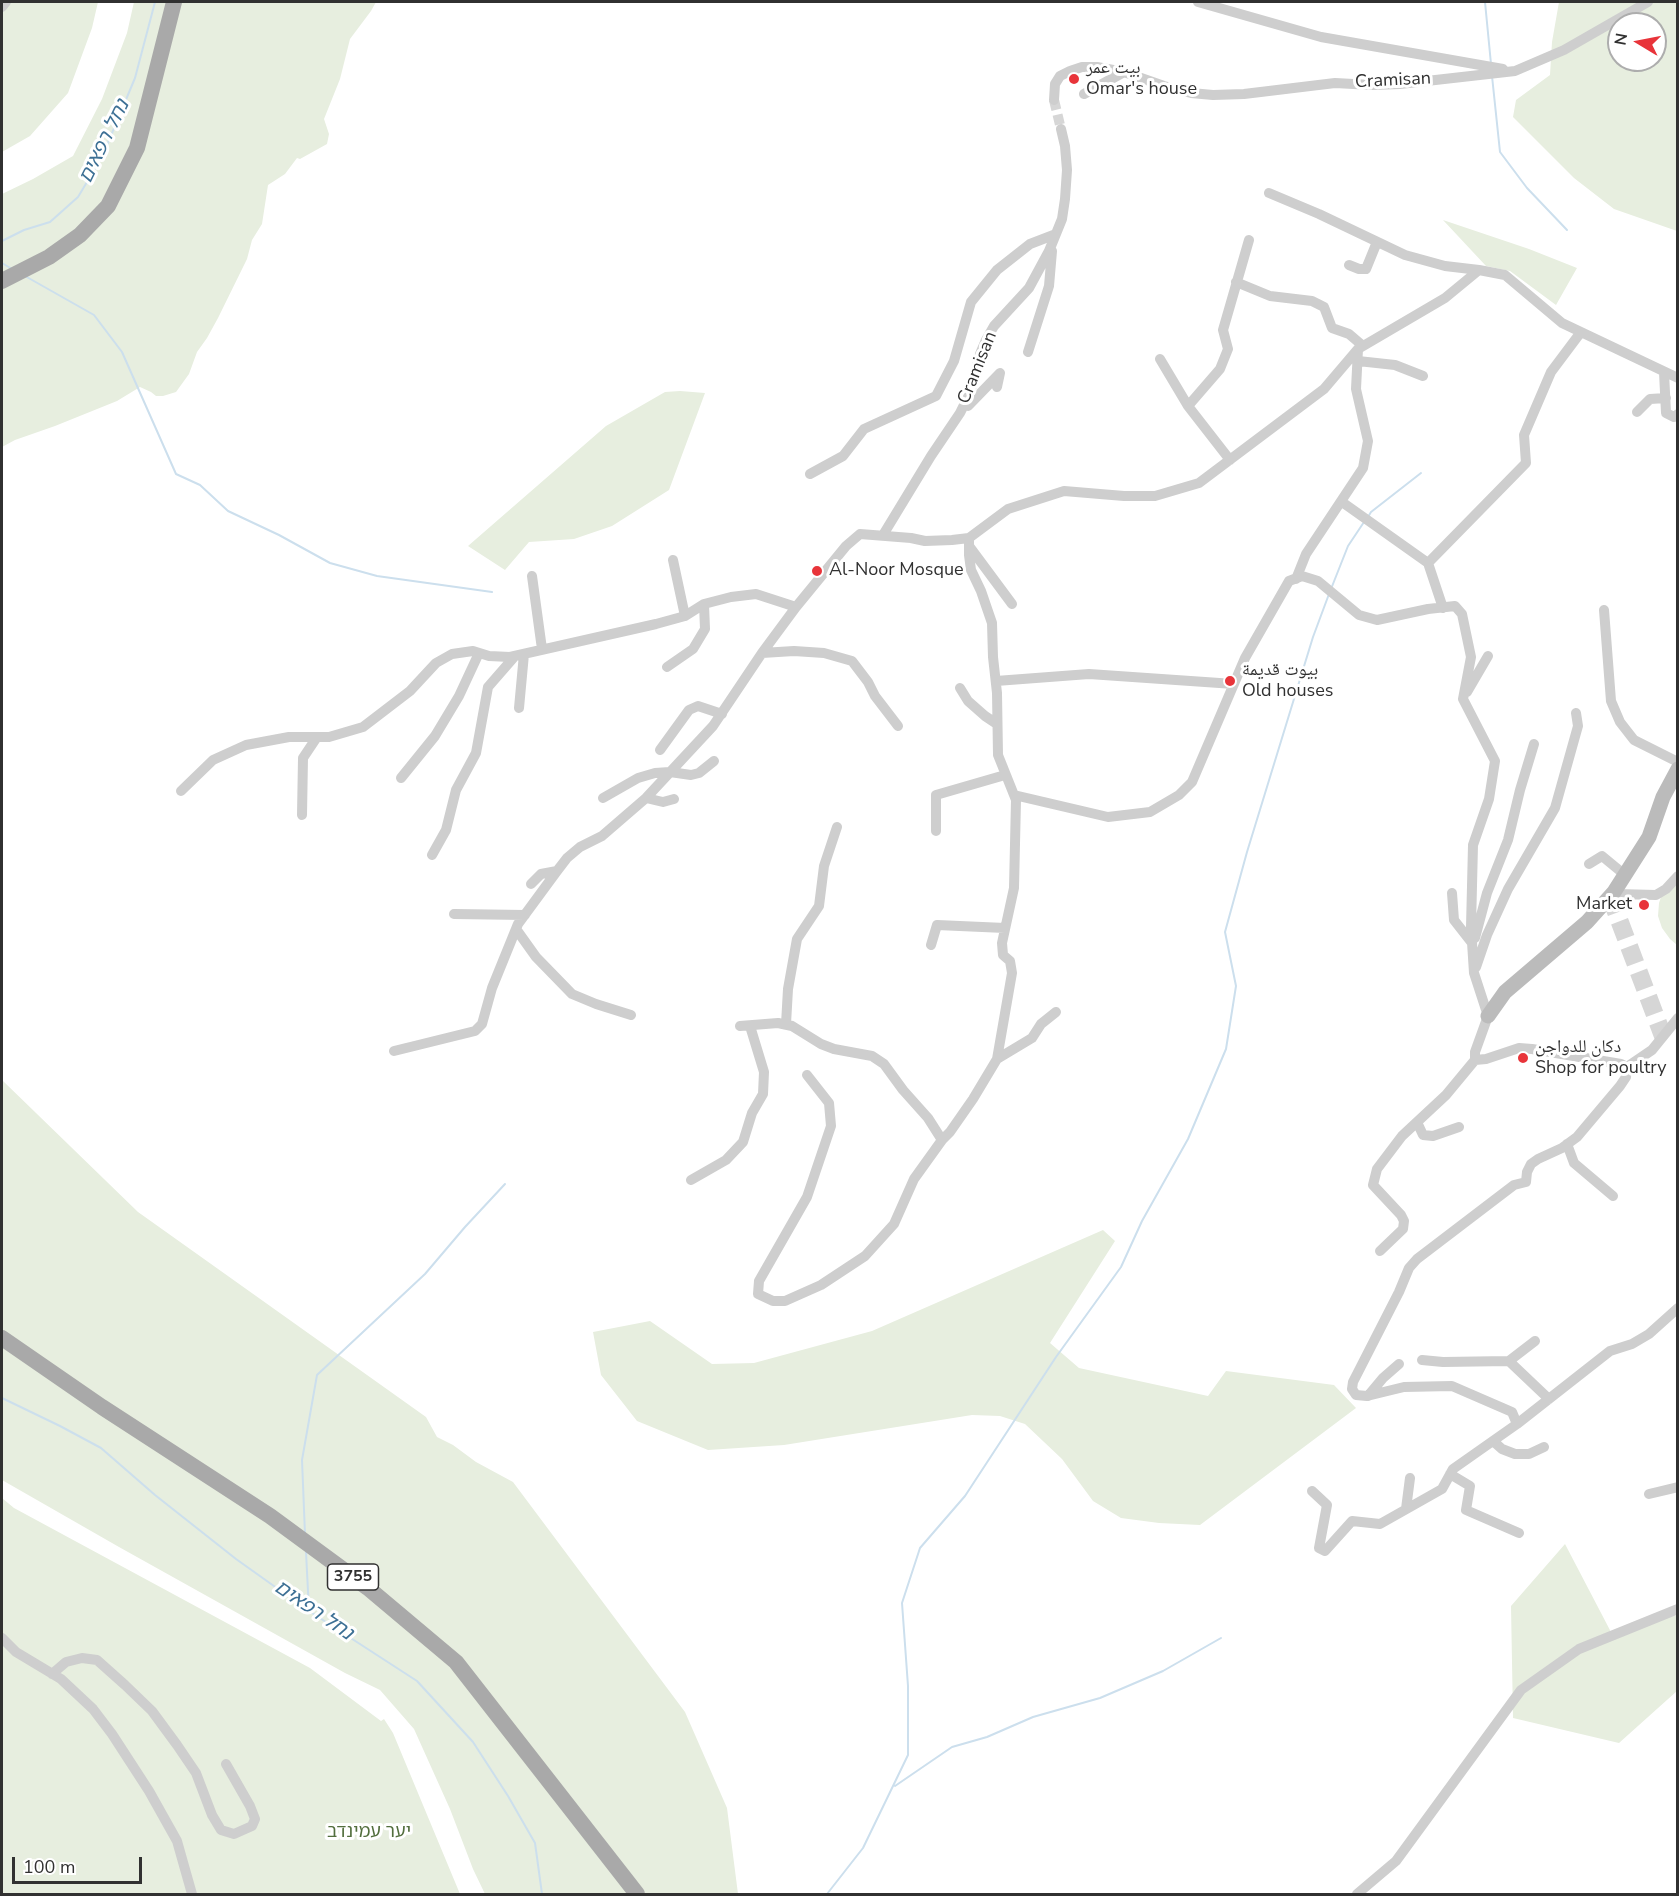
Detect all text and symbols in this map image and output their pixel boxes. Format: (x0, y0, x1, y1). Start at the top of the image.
north arrow (1607, 12, 1667, 72)
text: N (1609, 31, 1633, 47)
place label: بيت عمر Omar's house (1086, 58, 1197, 100)
street label: Cramisan (1354, 68, 1432, 94)
marker: بيت عمر Omar's house (1067, 72, 1081, 86)
water label: נחל רפאים (75, 96, 135, 188)
street label: Cramisan (954, 329, 1002, 407)
place label: Al-Noor Mosque (829, 560, 964, 582)
marker: Al-Noor Mosque (810, 564, 824, 578)
place label: بيوت قديمة Old houses (1242, 660, 1333, 702)
marker: بيوت قديمة Old houses (1223, 674, 1237, 688)
place label: Market (1576, 894, 1632, 916)
marker: Market (1637, 898, 1651, 912)
place label: دكان للدواجن Shop for poultry (1535, 1037, 1667, 1080)
marker: دكان للدواجن Shop for poultry (1516, 1051, 1530, 1065)
road number: 3755 (328, 1564, 378, 1590)
water label: נחל רפאים (269, 1576, 357, 1646)
park label: יער עמינדב (327, 1822, 411, 1844)
scale bar (15, 1845, 146, 1883)
text: 100 m (23, 1855, 75, 1879)

